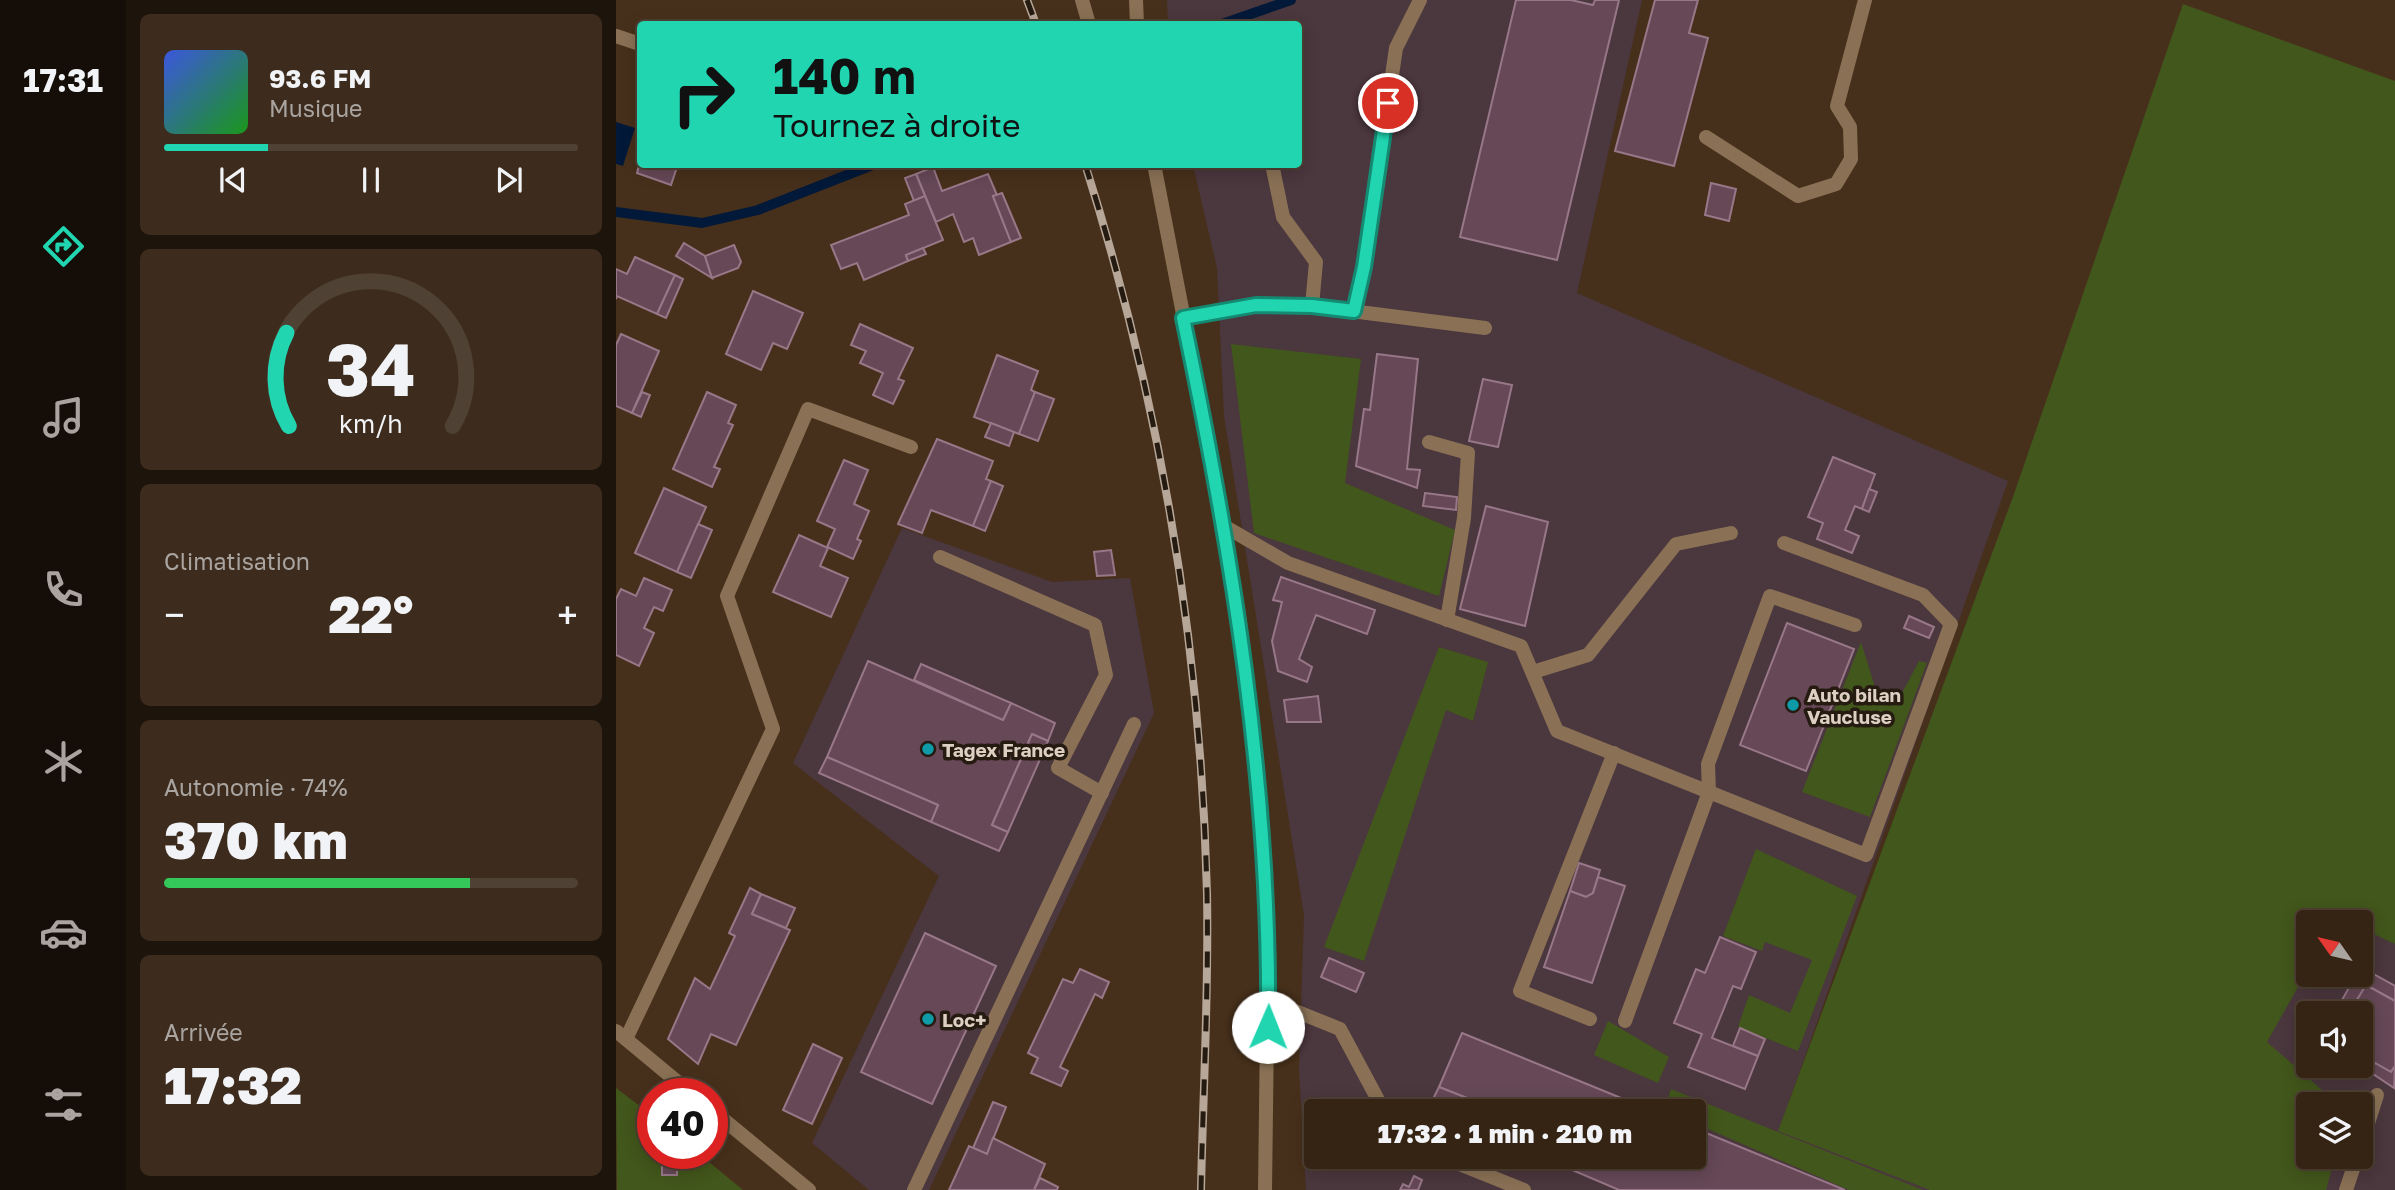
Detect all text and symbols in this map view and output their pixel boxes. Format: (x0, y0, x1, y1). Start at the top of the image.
text: 140 m (773, 46, 916, 105)
icon: right (658, 49, 749, 140)
text: 17:31 (23, 61, 103, 99)
text: 93.6 FM (269, 63, 371, 94)
pin (1358, 73, 1418, 133)
icon: arrive (1369, 84, 1407, 122)
text: Musique (269, 94, 362, 122)
text: Tournez à droite (773, 106, 1021, 144)
icon: previous (214, 161, 252, 199)
icon: pause (352, 161, 390, 199)
icon: next (490, 161, 528, 199)
icon: directions (39, 222, 88, 271)
text: 34 (326, 325, 416, 412)
icon: music (39, 393, 88, 442)
text: km/h (339, 408, 403, 439)
text: Climatisation (164, 547, 310, 575)
icon: phone (39, 565, 88, 614)
text: 22° (329, 582, 413, 644)
text: − (164, 592, 185, 637)
text: + (557, 592, 578, 637)
place label: Auto bilan Vaucluse (1807, 683, 1901, 728)
marker: Auto bilan Vaucluse (1785, 697, 1801, 713)
icon: climate (39, 737, 88, 786)
place label: Tagex France (942, 738, 1065, 761)
marker: Tagex France (920, 741, 936, 757)
text: Autonomie · 74% (164, 773, 348, 801)
text: 370 km (164, 808, 348, 870)
icon: car (39, 908, 88, 957)
north arrow (2296, 910, 2373, 987)
map controls (2296, 910, 2373, 1169)
position arrow (1231, 990, 1305, 1064)
button: sound (2296, 1001, 2373, 1078)
place label: Loc+ (942, 1008, 986, 1031)
marker: Loc+ (920, 1011, 936, 1027)
text: Arrivée (164, 1018, 243, 1046)
text: 17:32 (164, 1053, 302, 1115)
speed limit sign: 40 (637, 1078, 728, 1169)
icon: filters (39, 1080, 88, 1129)
button: layers (2296, 1092, 2373, 1169)
text: 17:32 · 1 min · 210 m (1378, 1118, 1632, 1149)

